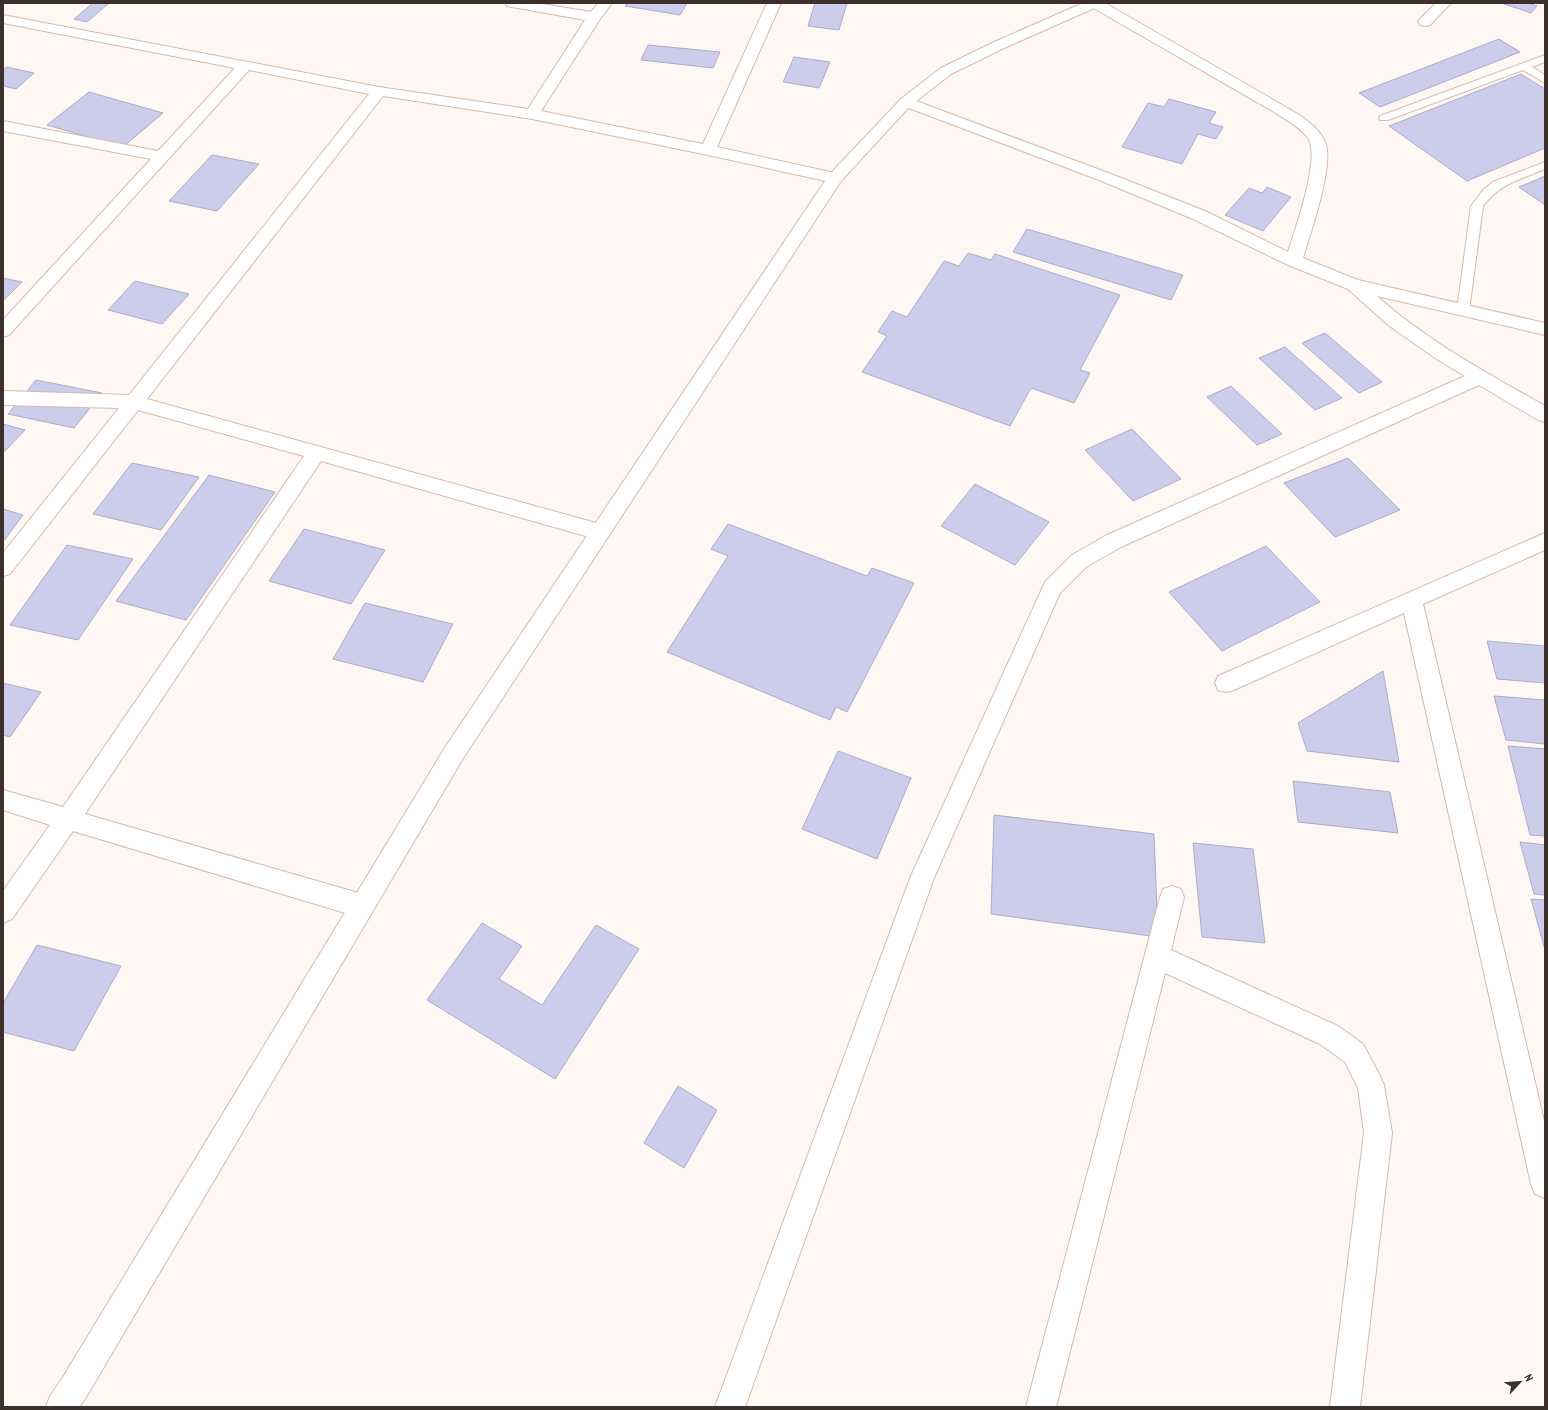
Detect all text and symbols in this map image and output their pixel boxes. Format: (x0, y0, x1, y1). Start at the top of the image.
north arrow (1500, 1362, 1540, 1402)
text: N (1521, 1372, 1537, 1383)

